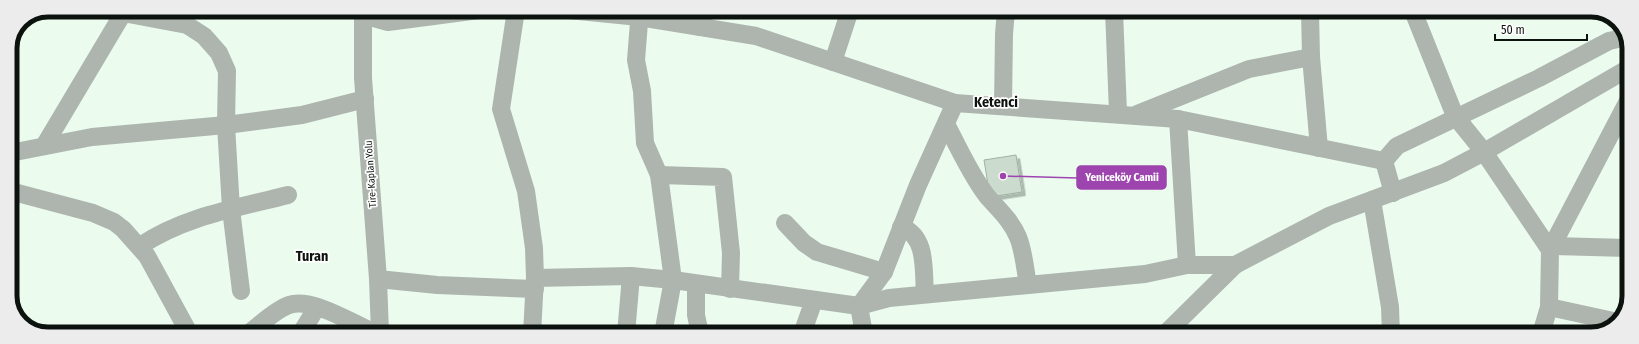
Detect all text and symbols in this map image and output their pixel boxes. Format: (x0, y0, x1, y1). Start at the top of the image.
scale bar (1495, 16, 1587, 42)
text: 50 m (1501, 23, 1525, 37)
district label: Ketenci (974, 94, 1018, 111)
street label: Tire-Kaplan Yolu (363, 140, 379, 208)
callout: Yeniceköy Camii (1077, 166, 1166, 189)
text: Yeniceköy Camii (1084, 171, 1159, 184)
district label: Turan (296, 248, 328, 265)

